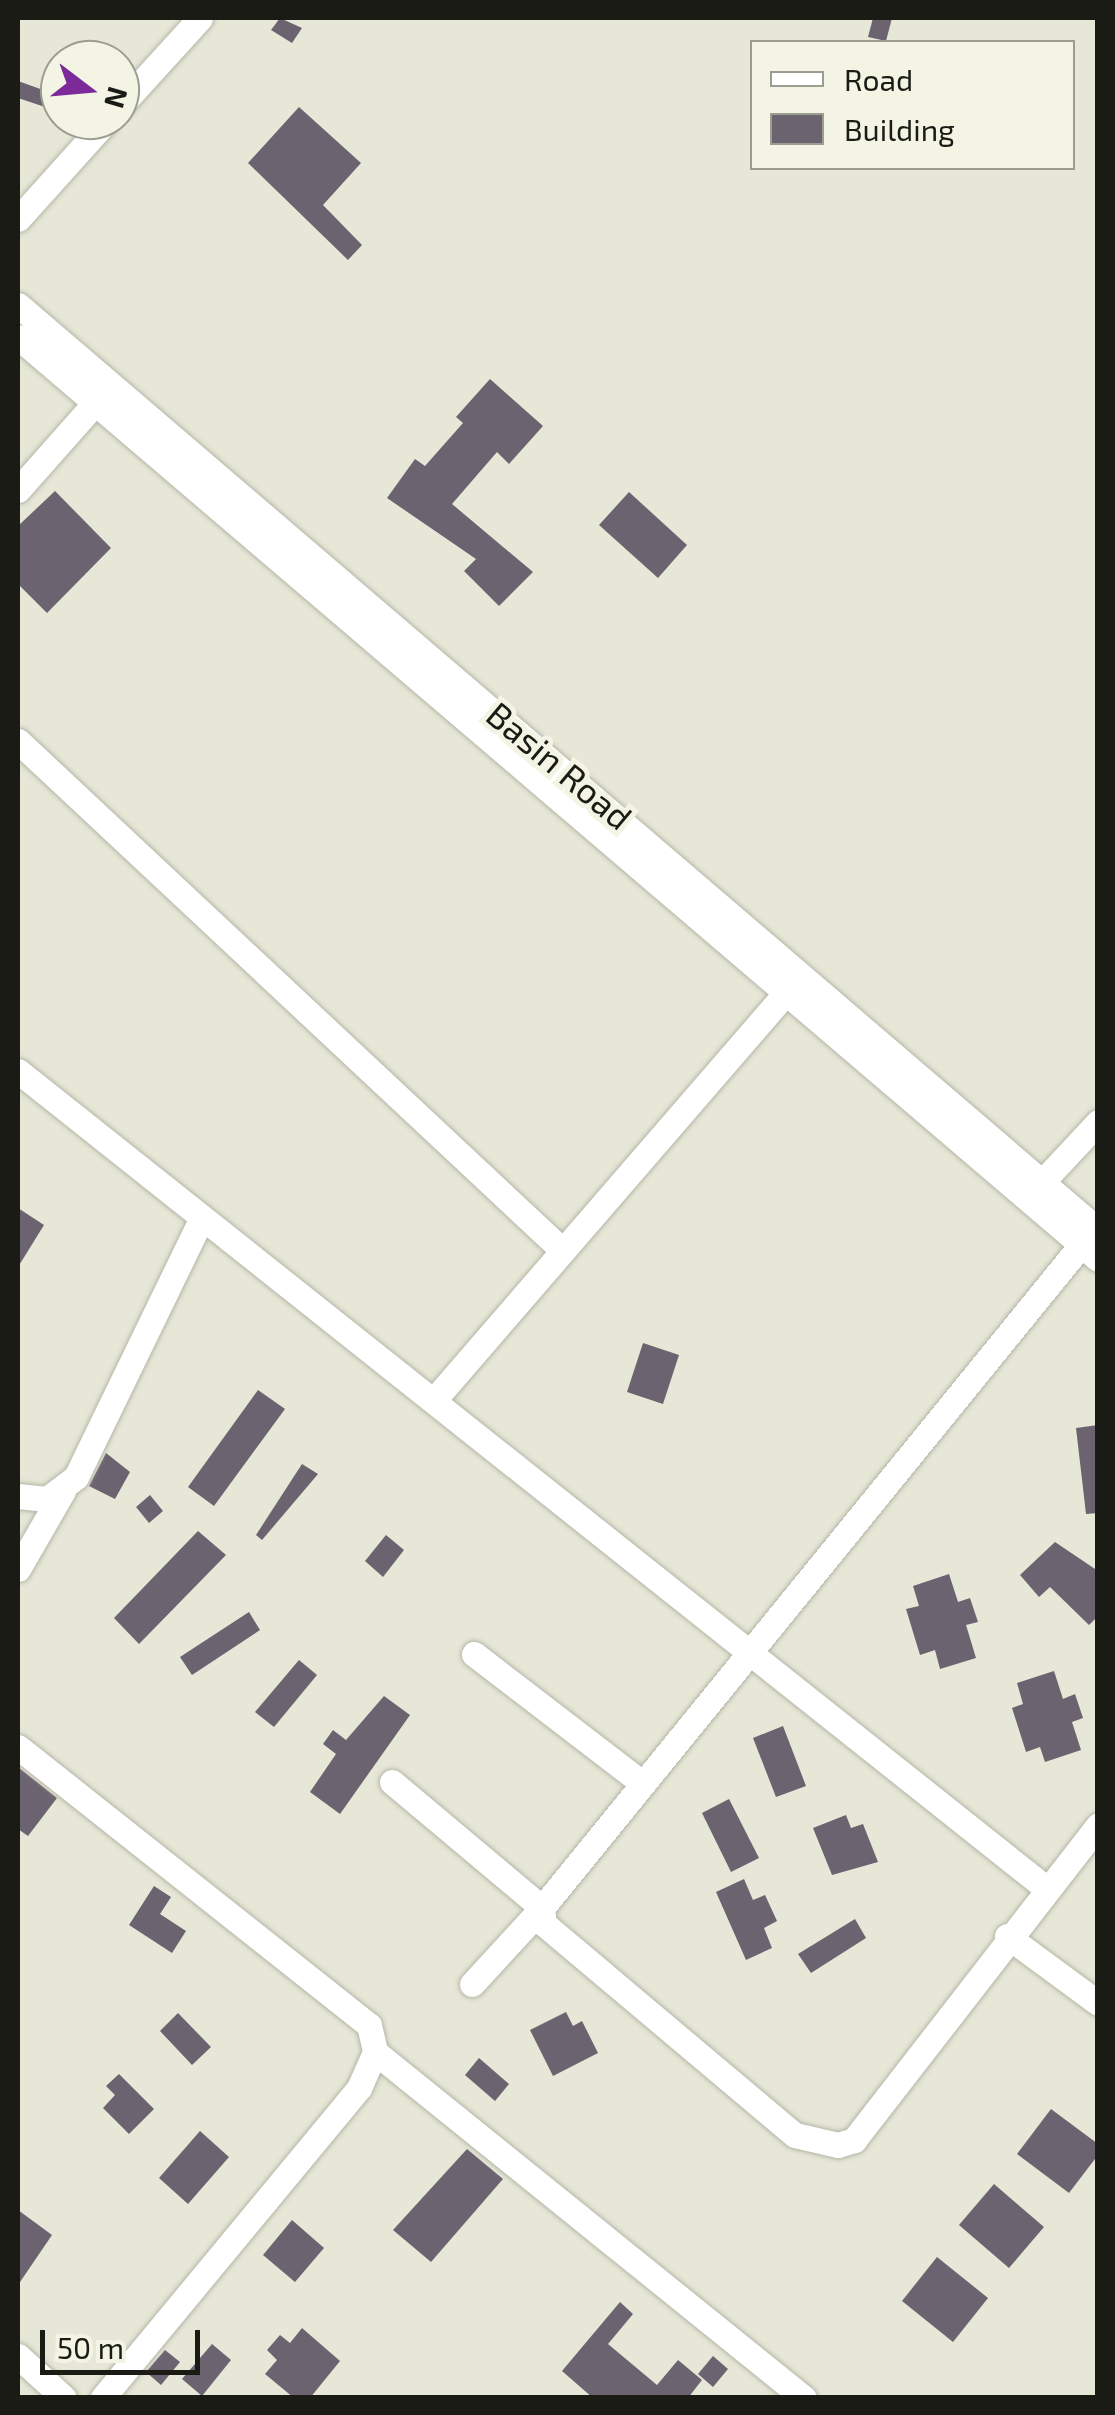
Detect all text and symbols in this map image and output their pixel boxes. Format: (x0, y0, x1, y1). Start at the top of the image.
north arrow (40, 40, 140, 140)
legend (750, 40, 1075, 170)
text: Road (844, 61, 913, 97)
text: N (98, 83, 136, 112)
text: Building (844, 111, 955, 147)
street label: Basin Road (479, 692, 641, 838)
scale bar (45, 2310, 205, 2372)
text: 50 m (57, 2329, 124, 2365)

